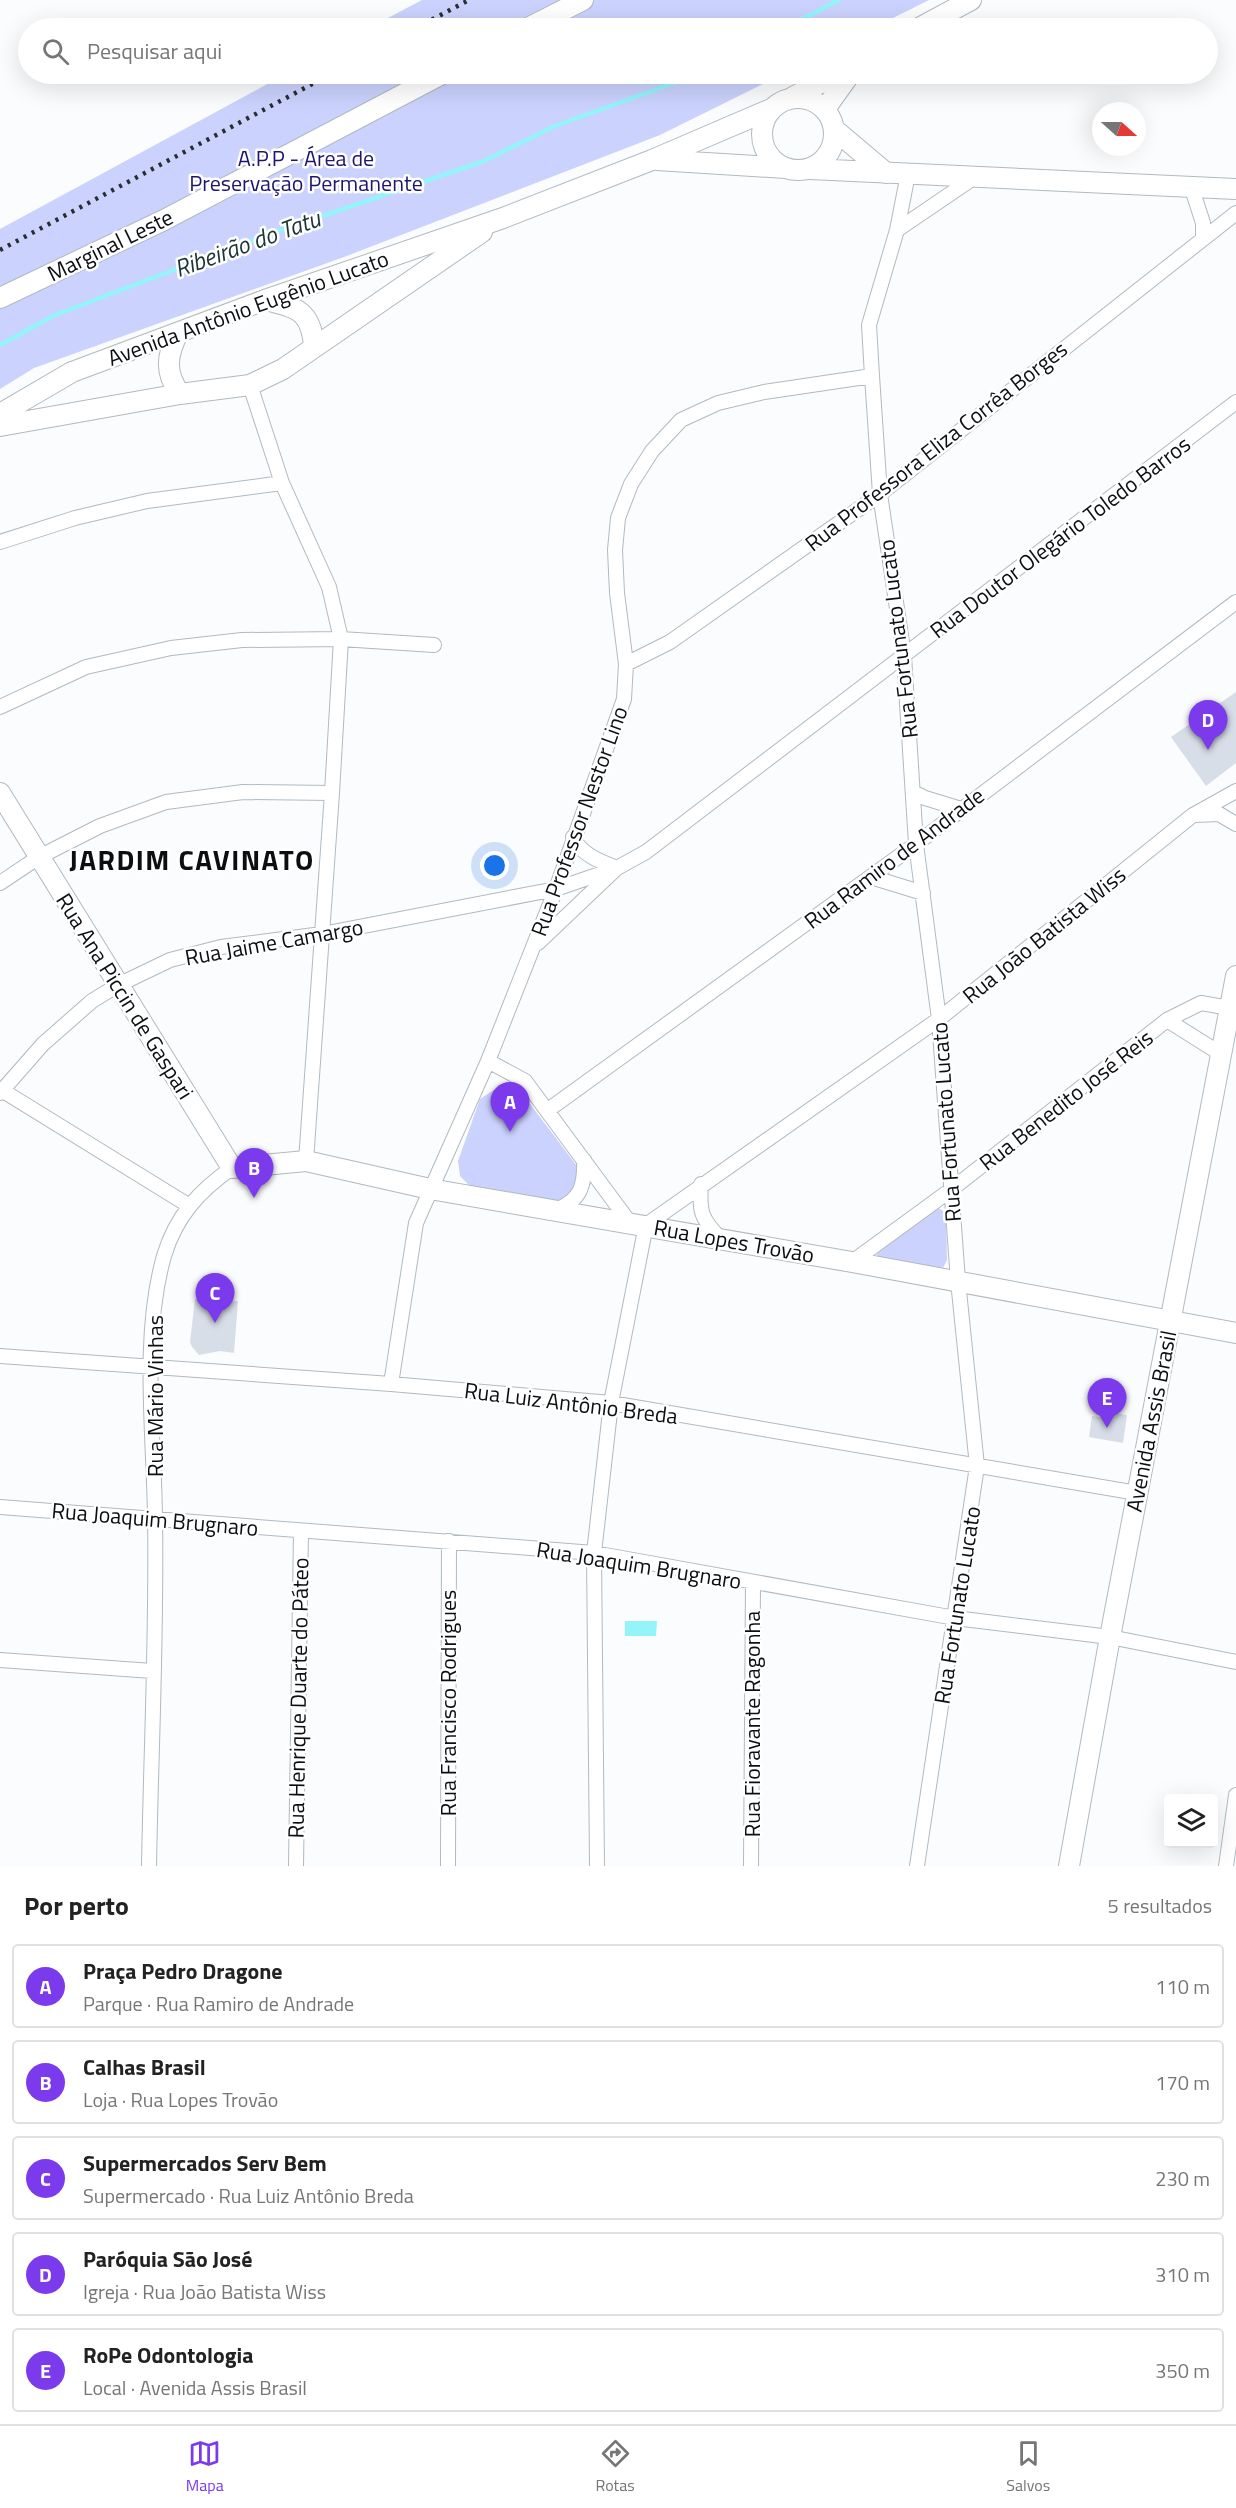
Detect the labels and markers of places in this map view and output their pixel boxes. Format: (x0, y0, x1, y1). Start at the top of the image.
pin: D (1188, 700, 1228, 750)
pin: A (490, 1082, 530, 1132)
pin: B (234, 1148, 274, 1198)
pin: C (196, 1274, 234, 1323)
pin: E (1088, 1378, 1126, 1428)

